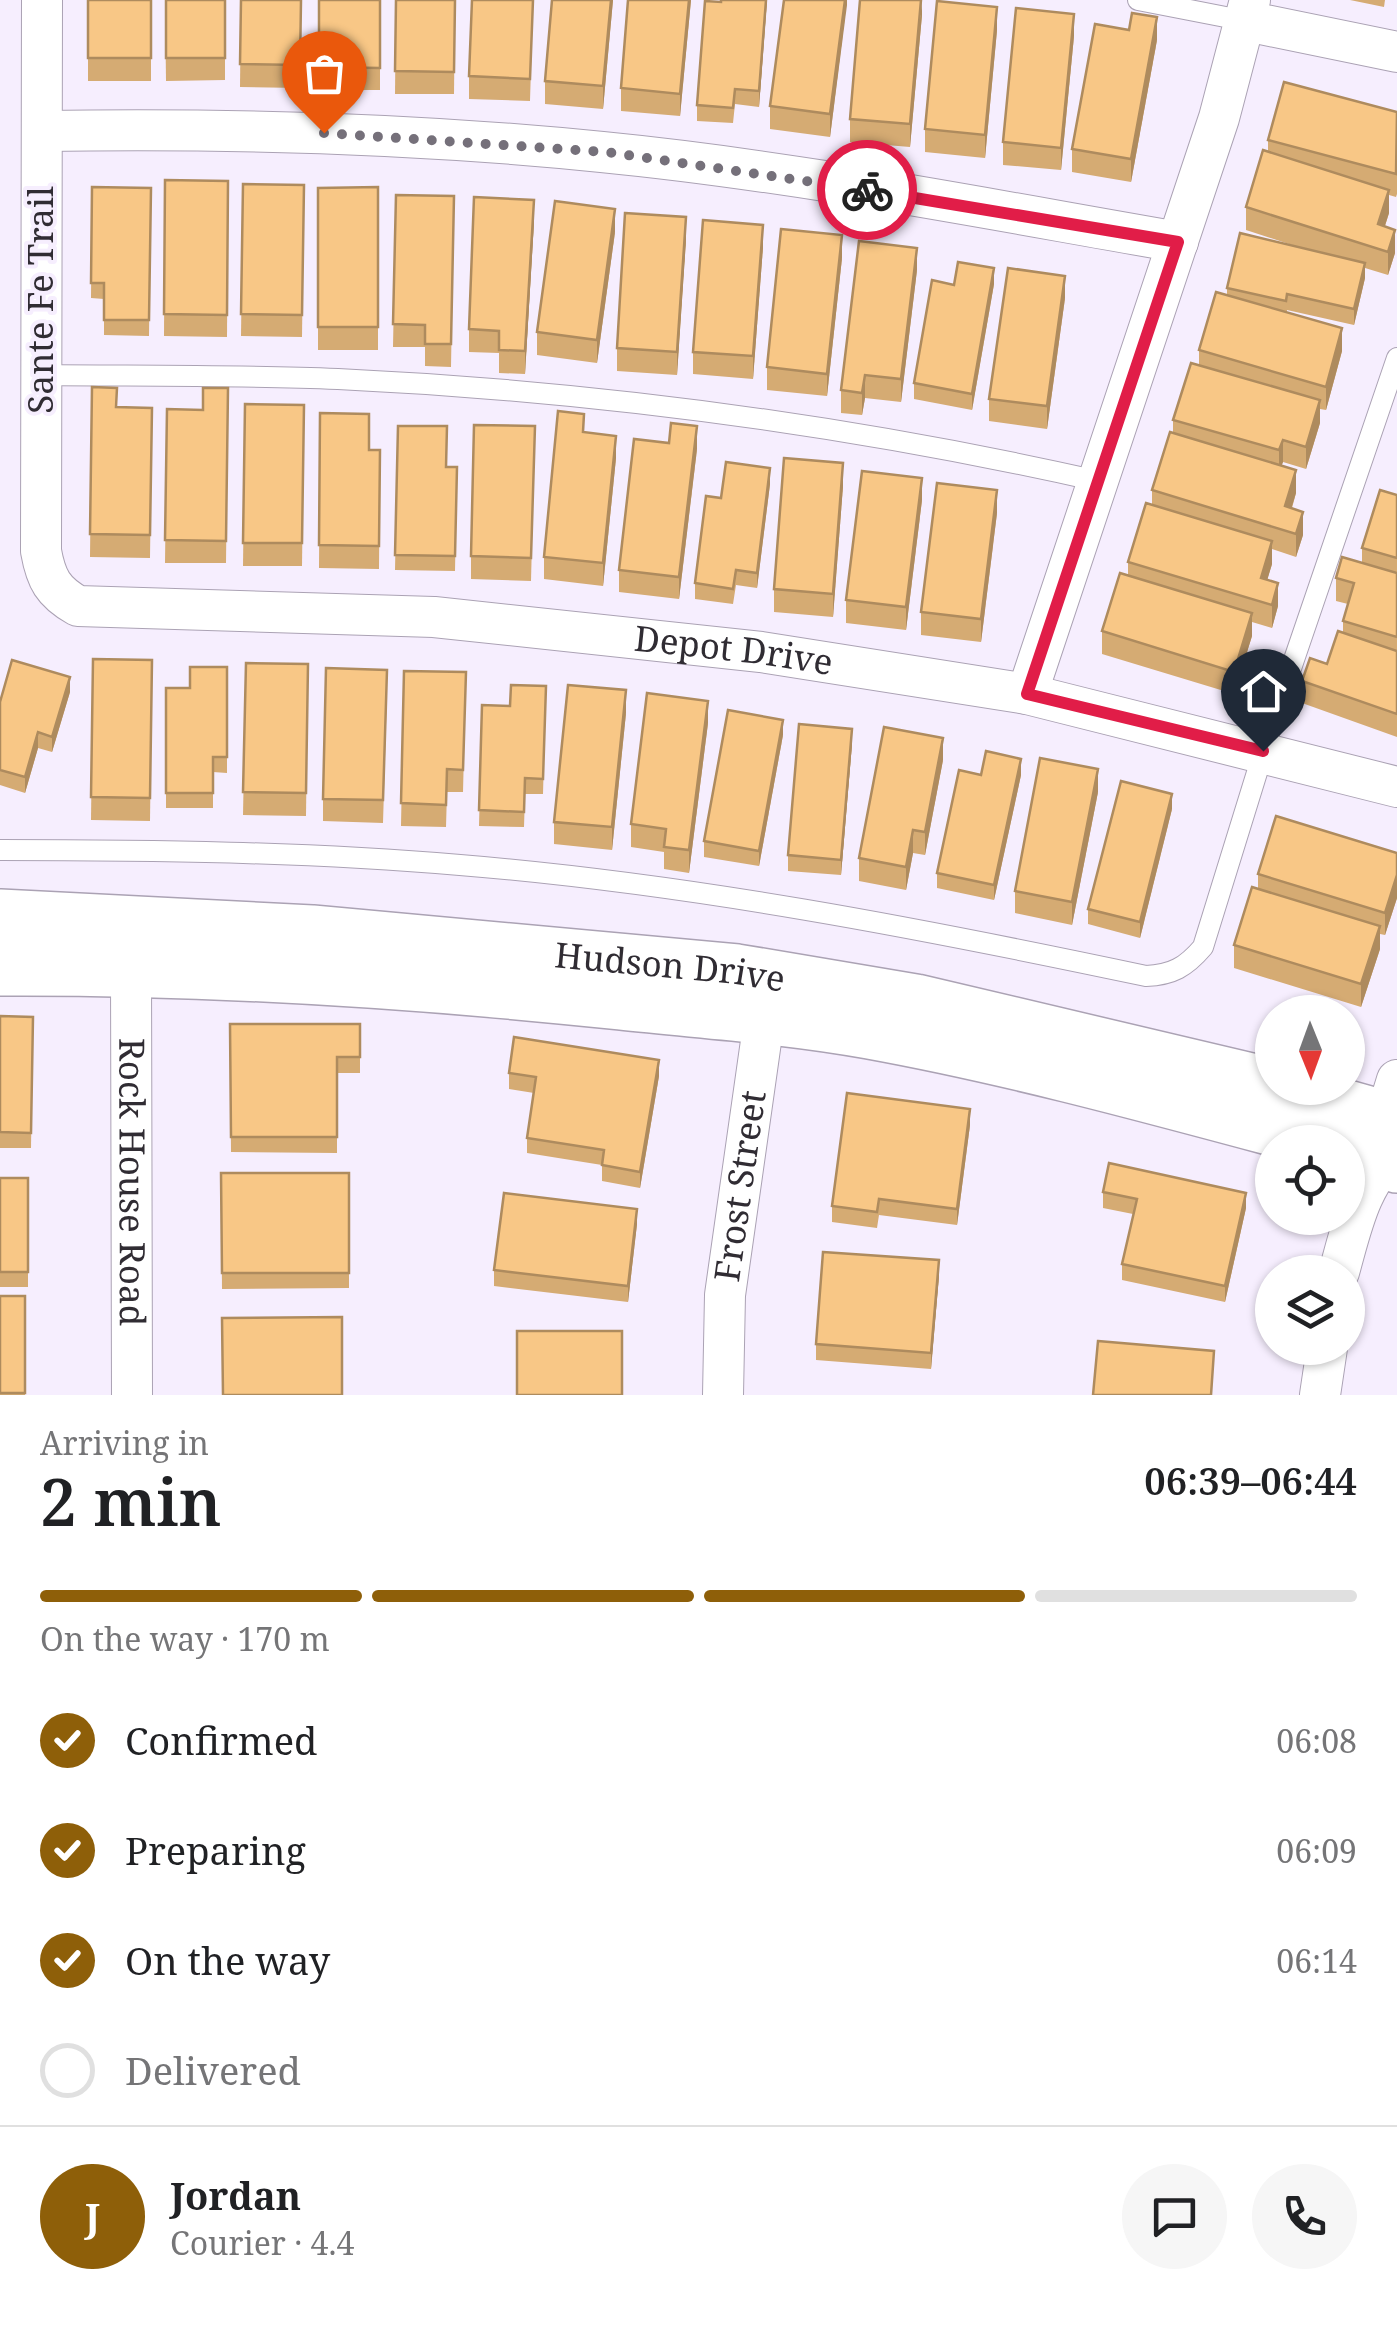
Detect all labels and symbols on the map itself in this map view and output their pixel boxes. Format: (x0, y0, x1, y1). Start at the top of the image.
pin (282, 31, 367, 134)
courier (817, 140, 917, 240)
street label: Sante Fe Trail (16, 186, 63, 414)
street label: Depot Drive (632, 614, 836, 685)
pin (1221, 649, 1306, 752)
street label: Hudson Drive (553, 930, 789, 1002)
north arrow (1255, 995, 1365, 1105)
street label: Rock House Road (109, 1038, 157, 1326)
street label: Frost Street (702, 1087, 776, 1284)

